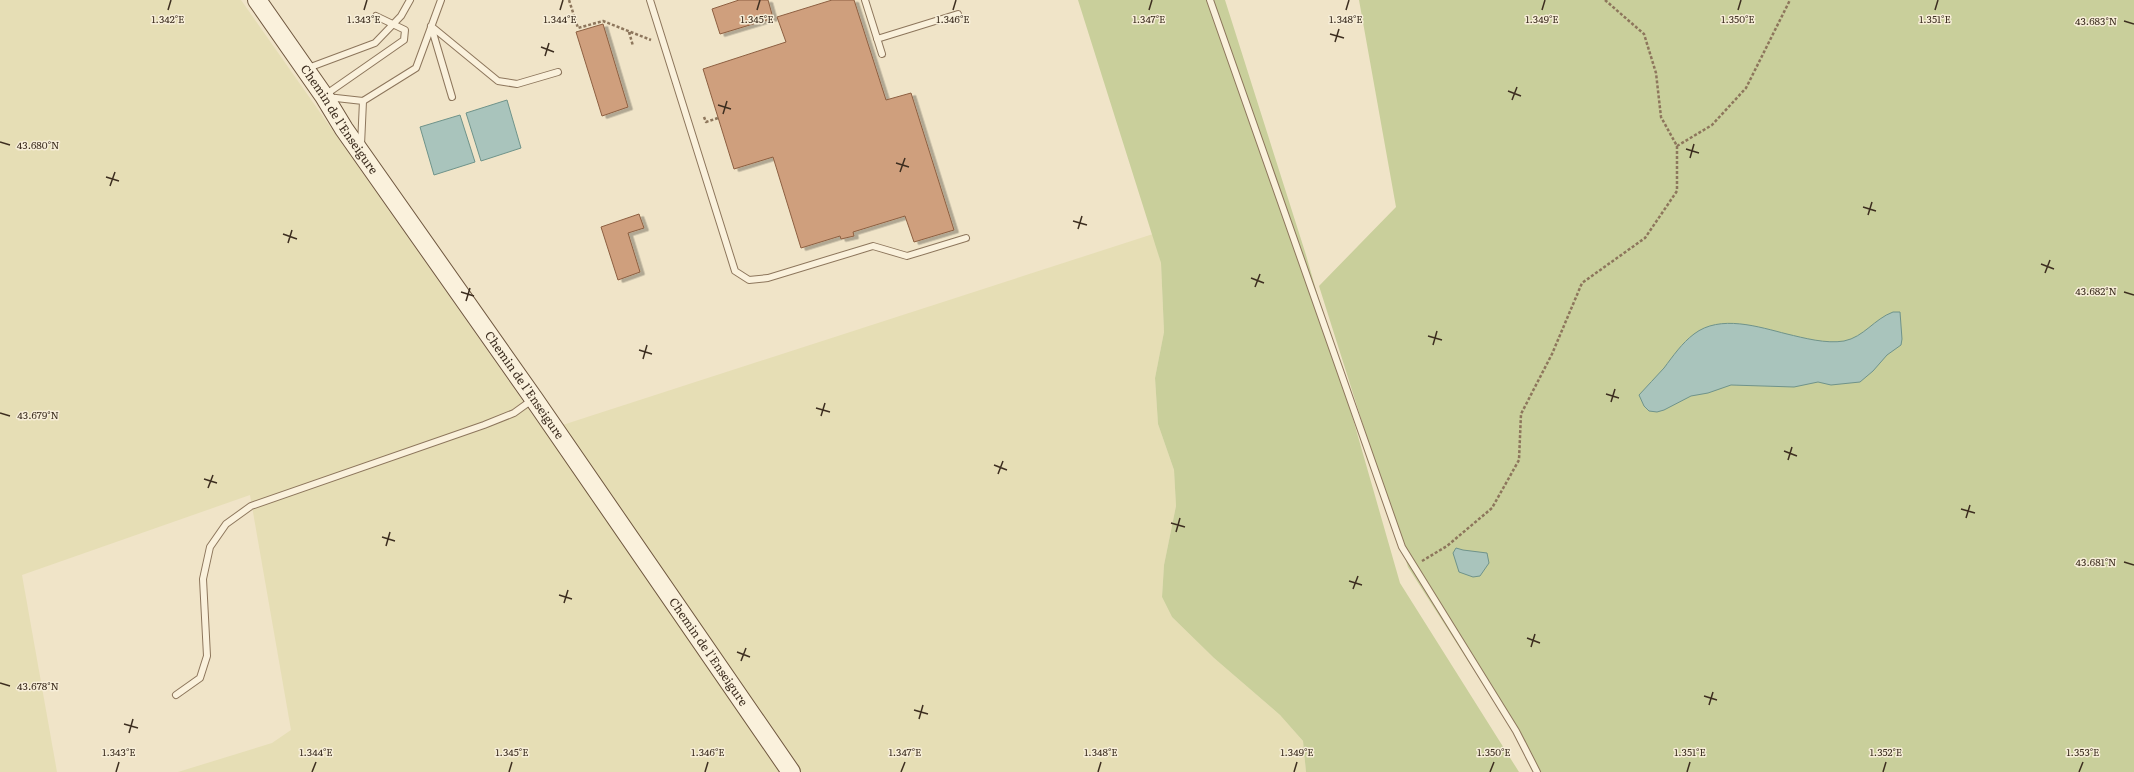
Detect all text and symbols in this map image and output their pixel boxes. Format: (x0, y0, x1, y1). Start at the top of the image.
text: 1.342°E (151, 11, 185, 26)
text: 1.343°E (347, 11, 381, 26)
text: 1.344°E (543, 11, 577, 26)
text: 1.345°E (740, 11, 774, 26)
text: 1.346°E (936, 11, 970, 26)
text: 1.347°E (1133, 11, 1165, 26)
text: 1.348°E (1329, 11, 1363, 26)
text: 1.349°E (1525, 11, 1559, 26)
text: 1.350°E (1721, 11, 1755, 26)
text: 1.351°E (1919, 11, 1951, 26)
text: 43.683°N (2075, 13, 2117, 28)
street label: Chemin de l'Enseigure (297, 61, 383, 177)
text: 43.680°N (17, 137, 59, 152)
text: 43.682°N (2075, 283, 2117, 298)
street label: Chemin de l'Enseigure (481, 327, 569, 443)
text: 43.679°N (17, 407, 59, 422)
text: 43.681°N (2076, 554, 2116, 569)
street label: Chemin de l'Enseigure (665, 593, 753, 709)
text: 43.678°N (17, 678, 59, 693)
text: 1.343°E (102, 744, 136, 759)
text: 1.344°E (299, 744, 333, 759)
text: 1.345°E (495, 744, 529, 759)
text: 1.346°E (691, 744, 725, 759)
text: 1.347°E (889, 744, 921, 759)
text: 1.348°E (1084, 744, 1118, 759)
text: 1.349°E (1280, 744, 1314, 759)
text: 1.350°E (1477, 744, 1511, 759)
text: 1.351°E (1674, 744, 1706, 759)
text: 1.352°E (1870, 744, 1902, 759)
text: 1.353°E (2067, 744, 2099, 759)

